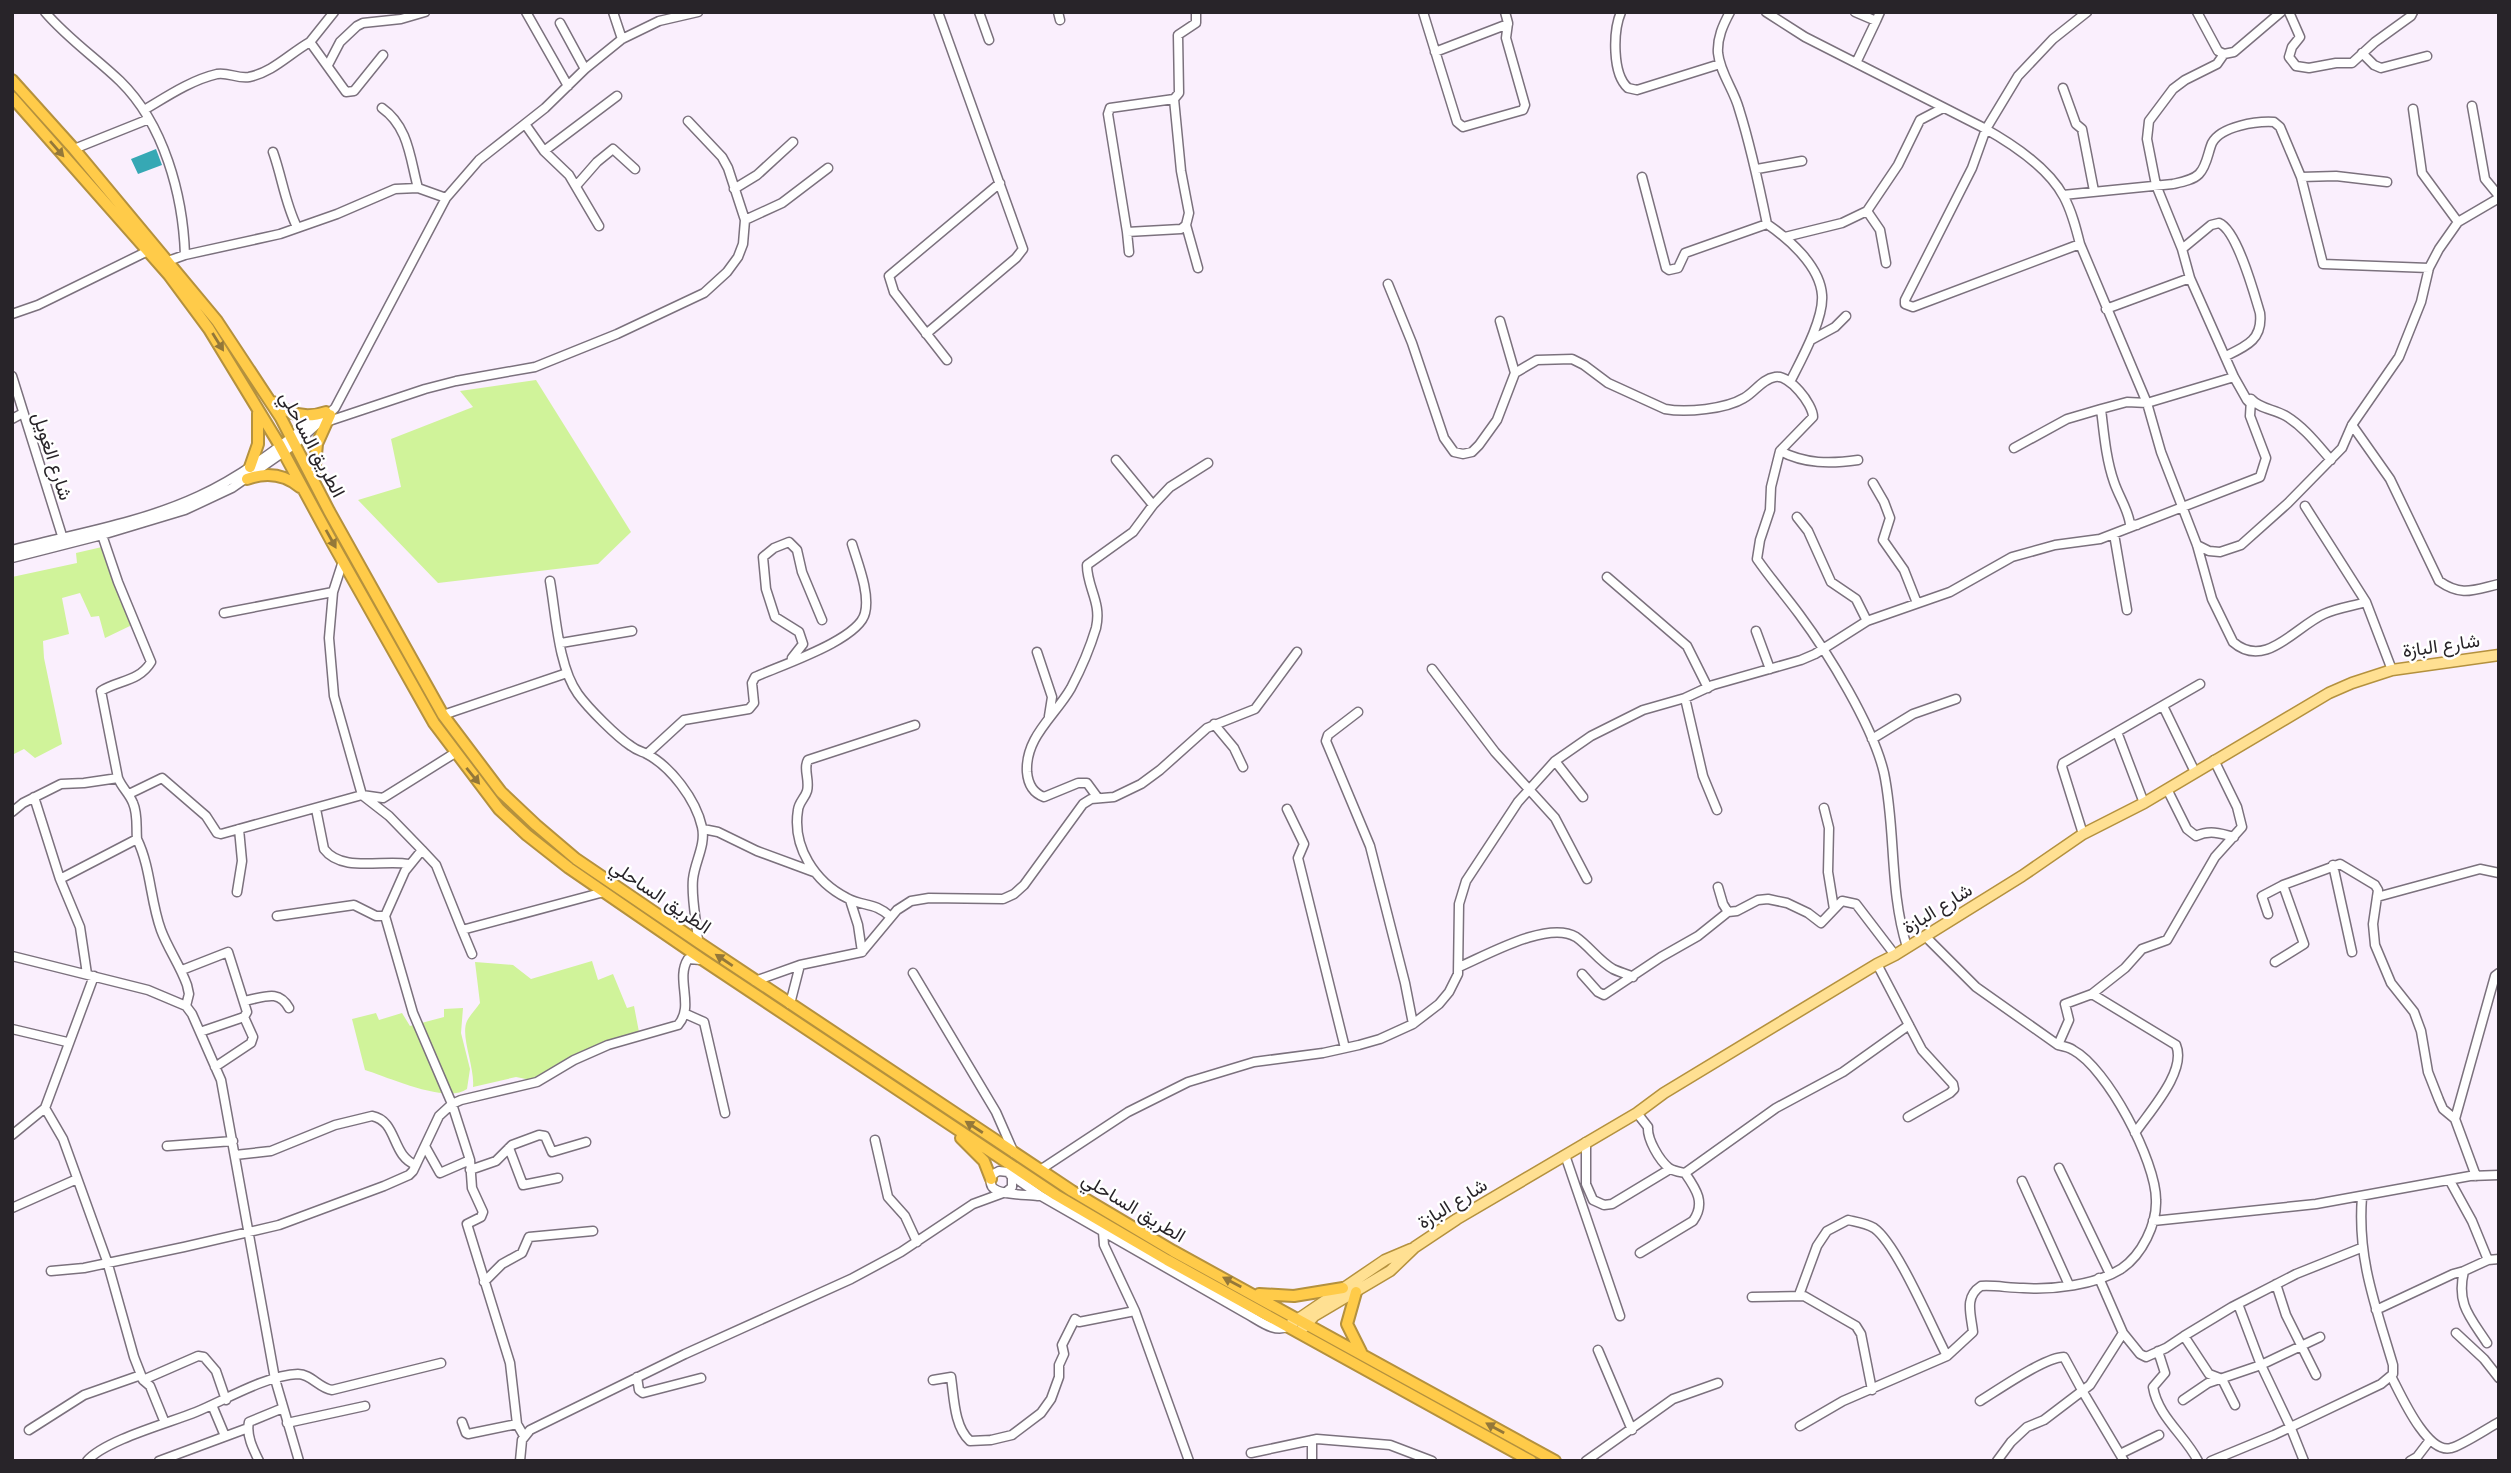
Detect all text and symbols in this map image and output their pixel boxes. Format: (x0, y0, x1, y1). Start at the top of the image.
one-way arrow (49, 140, 64, 157)
one-way arrow (211, 332, 224, 352)
street label: الطريق الساحلي (271, 387, 351, 503)
street label: شارع الغويل (27, 409, 78, 503)
one-way arrow (325, 530, 337, 549)
street label: شارع البازة (2401, 628, 2481, 663)
one-way arrow (465, 767, 480, 785)
street label: الطريق الساحلي (604, 853, 716, 942)
street label: شارع البازة (1898, 877, 1977, 940)
one-way arrow (715, 953, 733, 967)
one-way arrow (965, 1121, 984, 1134)
street label: الطريق الساحلي (1076, 1167, 1190, 1251)
street label: شارع البازة (1413, 1172, 1492, 1235)
one-way arrow (1222, 1276, 1242, 1288)
one-way arrow (1486, 1422, 1505, 1434)

